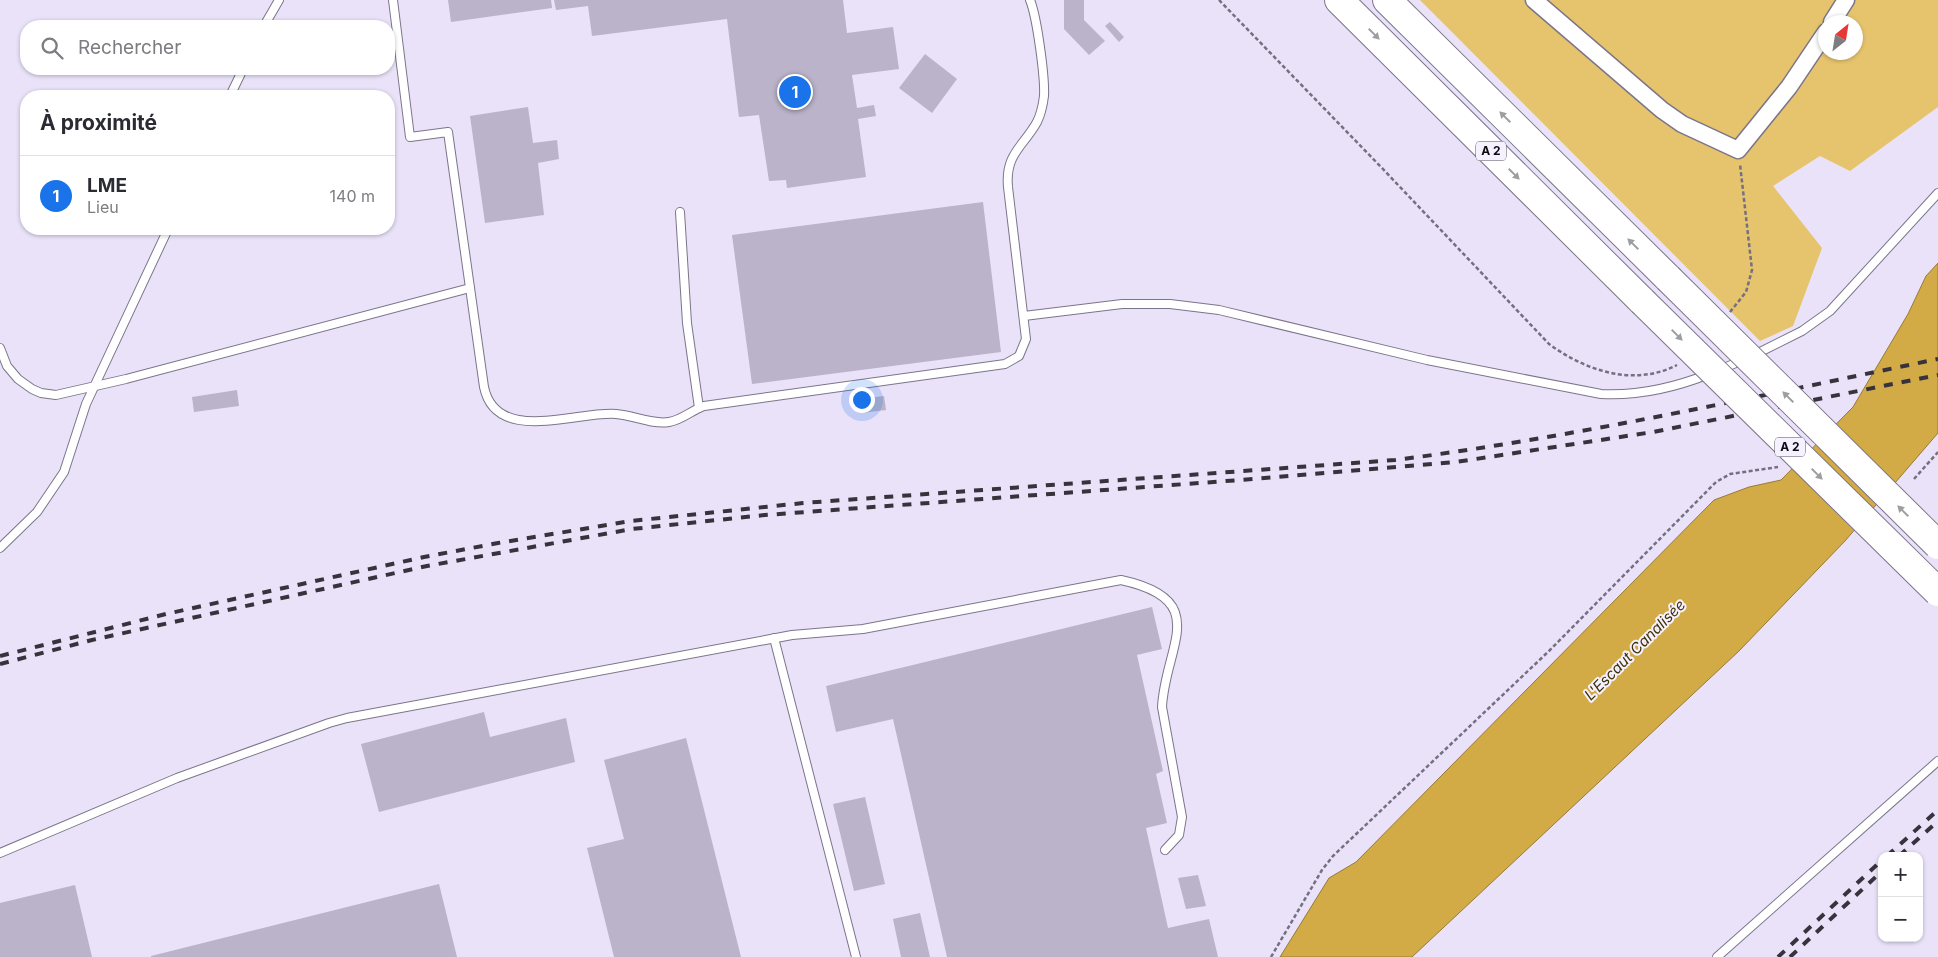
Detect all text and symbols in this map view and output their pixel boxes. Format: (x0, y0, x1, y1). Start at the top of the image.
north arrow (1818, 15, 1863, 60)
search box (20, 20, 395, 75)
one-way arrow (1368, 28, 1380, 40)
icon: search (38, 34, 66, 62)
text: Rechercher (78, 36, 181, 59)
pin: 1 (779, 73, 811, 111)
text: À proximité (40, 110, 157, 135)
one-way arrow (1500, 111, 1512, 123)
road number: A 2 (1476, 142, 1506, 160)
one-way arrow (1508, 168, 1520, 180)
text: LME (87, 174, 127, 197)
text: 1 (53, 186, 59, 206)
text: 140 m (330, 186, 375, 206)
text: Lieu (87, 197, 119, 217)
one-way arrow (1627, 238, 1639, 250)
one-way arrow (1670, 329, 1682, 341)
your location (849, 387, 875, 413)
one-way arrow (1782, 391, 1794, 403)
road number: A 2 (1775, 438, 1805, 457)
one-way arrow (1811, 468, 1823, 480)
one-way arrow (1898, 505, 1910, 517)
water label: L'Escaut Canalisée (1580, 595, 1689, 704)
map controls (1878, 852, 1923, 942)
button: + (1878, 852, 1923, 897)
button: − (1878, 897, 1923, 942)

